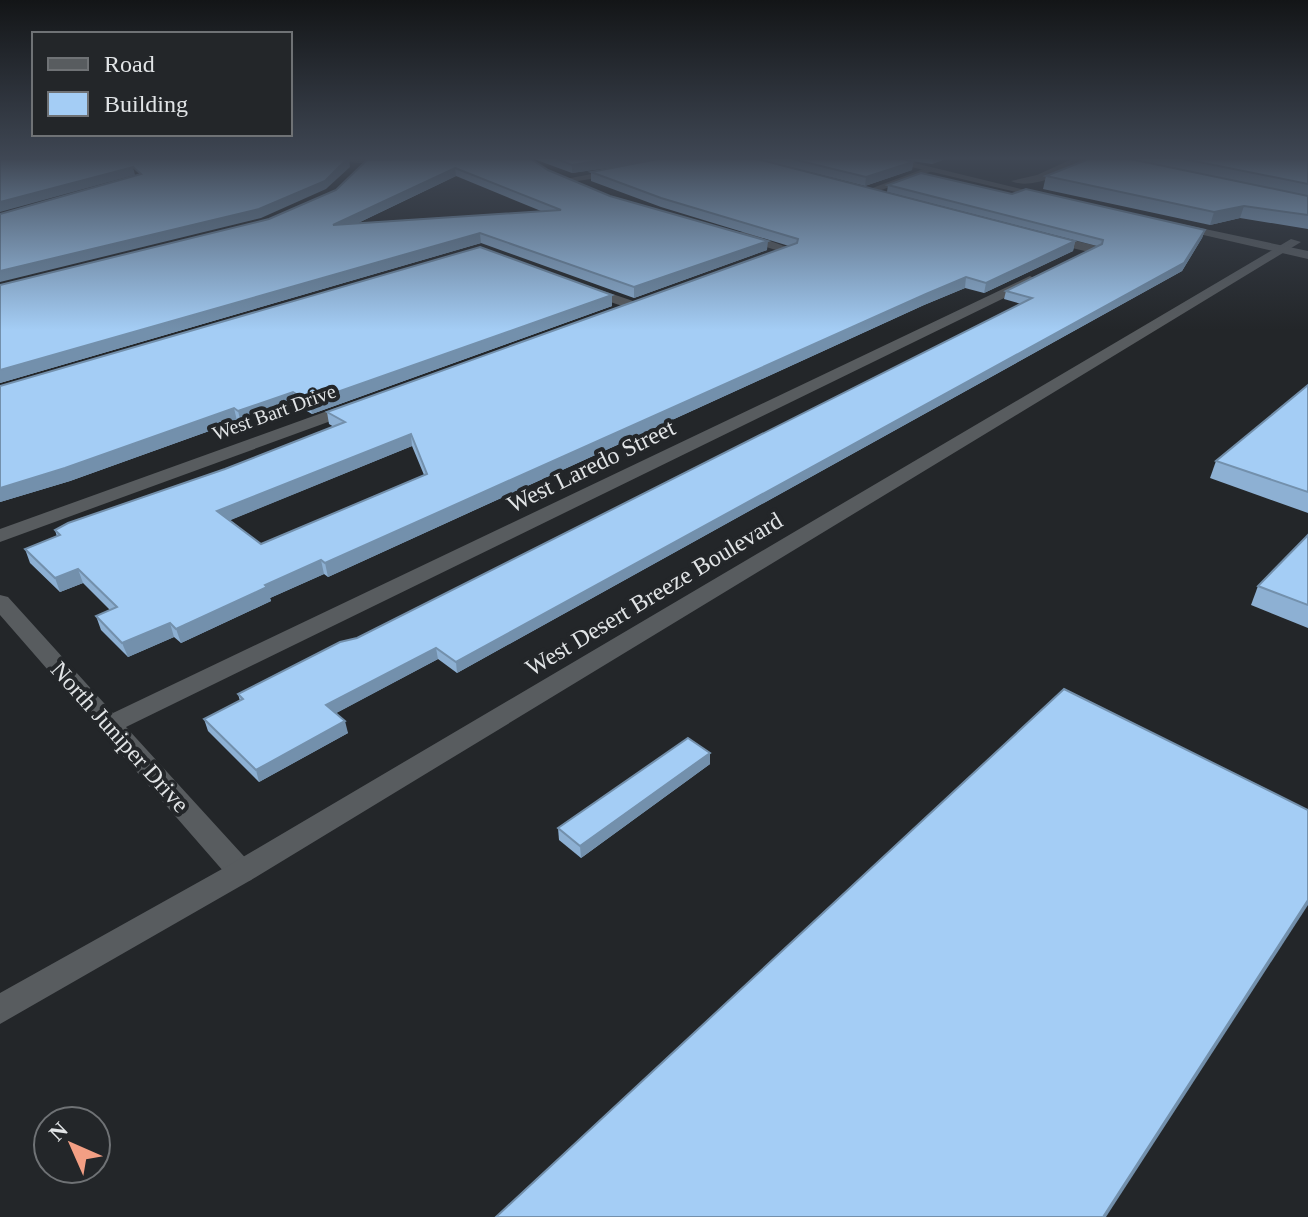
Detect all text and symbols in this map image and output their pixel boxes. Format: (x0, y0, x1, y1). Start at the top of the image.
legend (32, 32, 292, 136)
text: Road (104, 51, 155, 77)
text: Building (104, 91, 188, 117)
street label: West Bart Drive (209, 379, 339, 444)
street label: West Laredo Street (503, 414, 679, 518)
street label: West Desert Breeze Boulevard (521, 507, 787, 681)
street label: North Juniper Drive (46, 656, 194, 818)
north arrow (32, 1105, 112, 1185)
text: N (44, 1117, 73, 1146)

